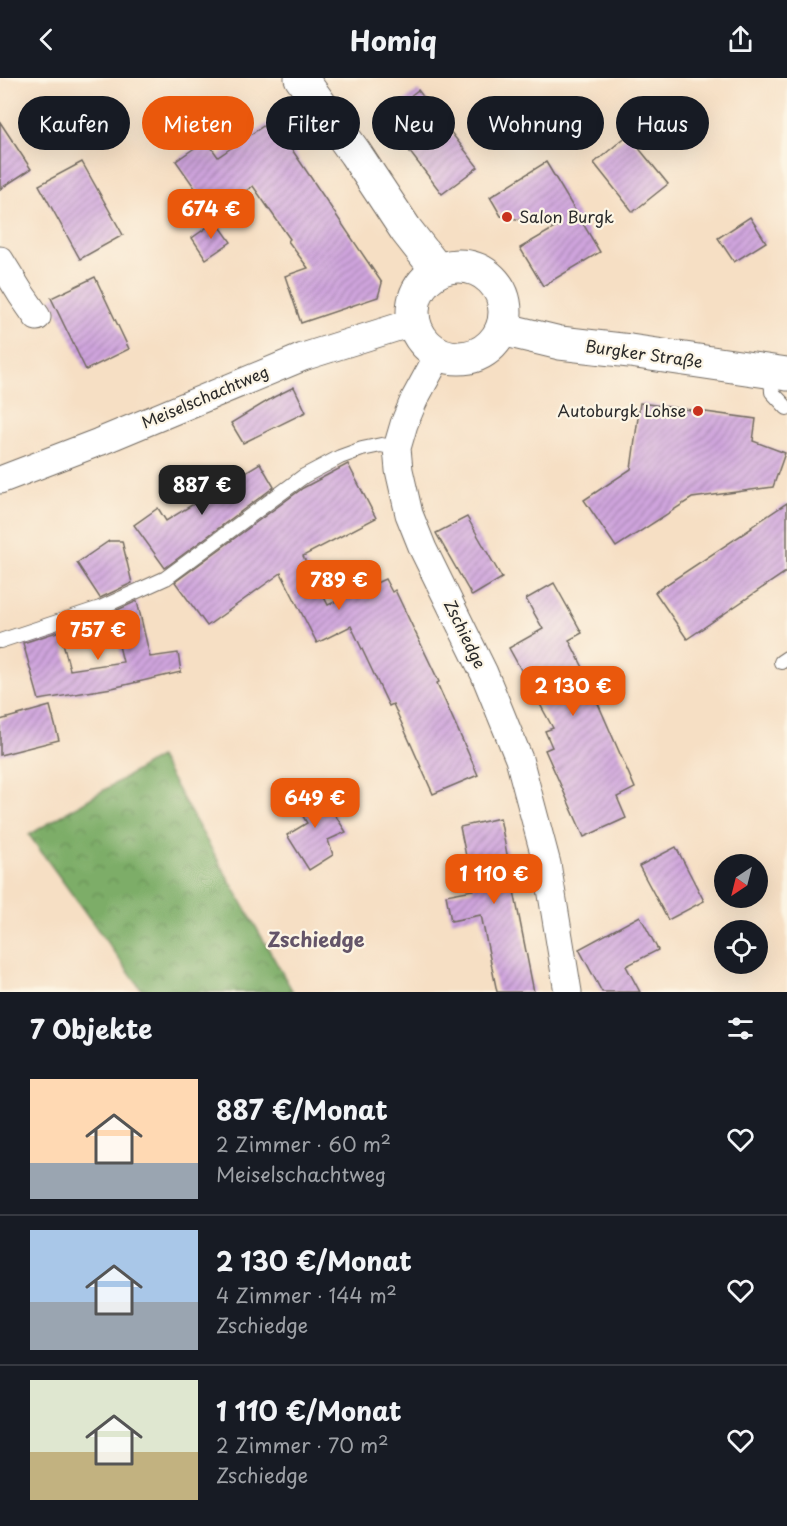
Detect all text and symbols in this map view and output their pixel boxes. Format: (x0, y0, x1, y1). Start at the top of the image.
text: Homiq (350, 19, 437, 60)
icon: back (30, 23, 63, 56)
icon: share (724, 23, 757, 56)
chip: Kaufen (18, 96, 130, 150)
chip: Mieten (142, 96, 254, 150)
chip: Filter (266, 96, 360, 150)
chip: Neu (372, 96, 455, 150)
chip: Wohnung (467, 96, 604, 150)
chip: Haus (616, 96, 709, 150)
pin: 674 € (169, 189, 253, 240)
text: 674 € (182, 193, 240, 223)
place label: Salon Burgk (519, 204, 614, 228)
marker: Salon Burgk (500, 210, 514, 224)
street label: Burgker Straße (584, 333, 704, 373)
street label: Meiselschachtweg (137, 358, 272, 434)
place label: Autoburgk Lohse (558, 398, 686, 422)
marker: Autoburgk Lohse (691, 404, 705, 418)
pin: 887 € (160, 465, 244, 516)
text: 887 € (173, 469, 231, 499)
pin: 789 € (297, 560, 381, 611)
text: 789 € (310, 564, 368, 594)
street label: Zschiedge (439, 595, 493, 672)
pin: 757 € (56, 610, 140, 661)
text: 757 € (70, 614, 126, 644)
pin: 2 130 € (518, 666, 628, 717)
text: 2 130 € (534, 670, 612, 700)
pin: 649 € (273, 778, 357, 829)
text: 649 € (285, 782, 345, 812)
pin: 1 110 € (439, 854, 549, 905)
north arrow (714, 854, 768, 908)
map controls (714, 854, 768, 974)
text: 1 110 € (459, 858, 529, 888)
button: locate (714, 920, 768, 974)
district label: Zschiedge (267, 924, 365, 954)
text: 7 Objekte (30, 1009, 152, 1048)
icon: filters (724, 1012, 757, 1045)
text: 887 €/Monat (216, 1090, 388, 1129)
icon: home (78, 1103, 150, 1175)
icon: heart (724, 1123, 757, 1156)
text: 2 Zimmer · 60 m² (216, 1129, 391, 1159)
text: Meiselschachtweg (216, 1159, 386, 1189)
text: 2 130 €/Monat (216, 1241, 412, 1280)
icon: home (78, 1254, 150, 1326)
icon: heart (724, 1274, 757, 1307)
text: 4 Zimmer · 144 m² (216, 1280, 397, 1310)
text: Zschiedge (216, 1310, 308, 1340)
text: 1 110 €/Monat (216, 1391, 402, 1430)
icon: home (78, 1404, 150, 1476)
icon: heart (724, 1424, 757, 1457)
text: 2 Zimmer · 70 m² (216, 1430, 389, 1460)
text: Zschiedge (216, 1460, 308, 1490)

